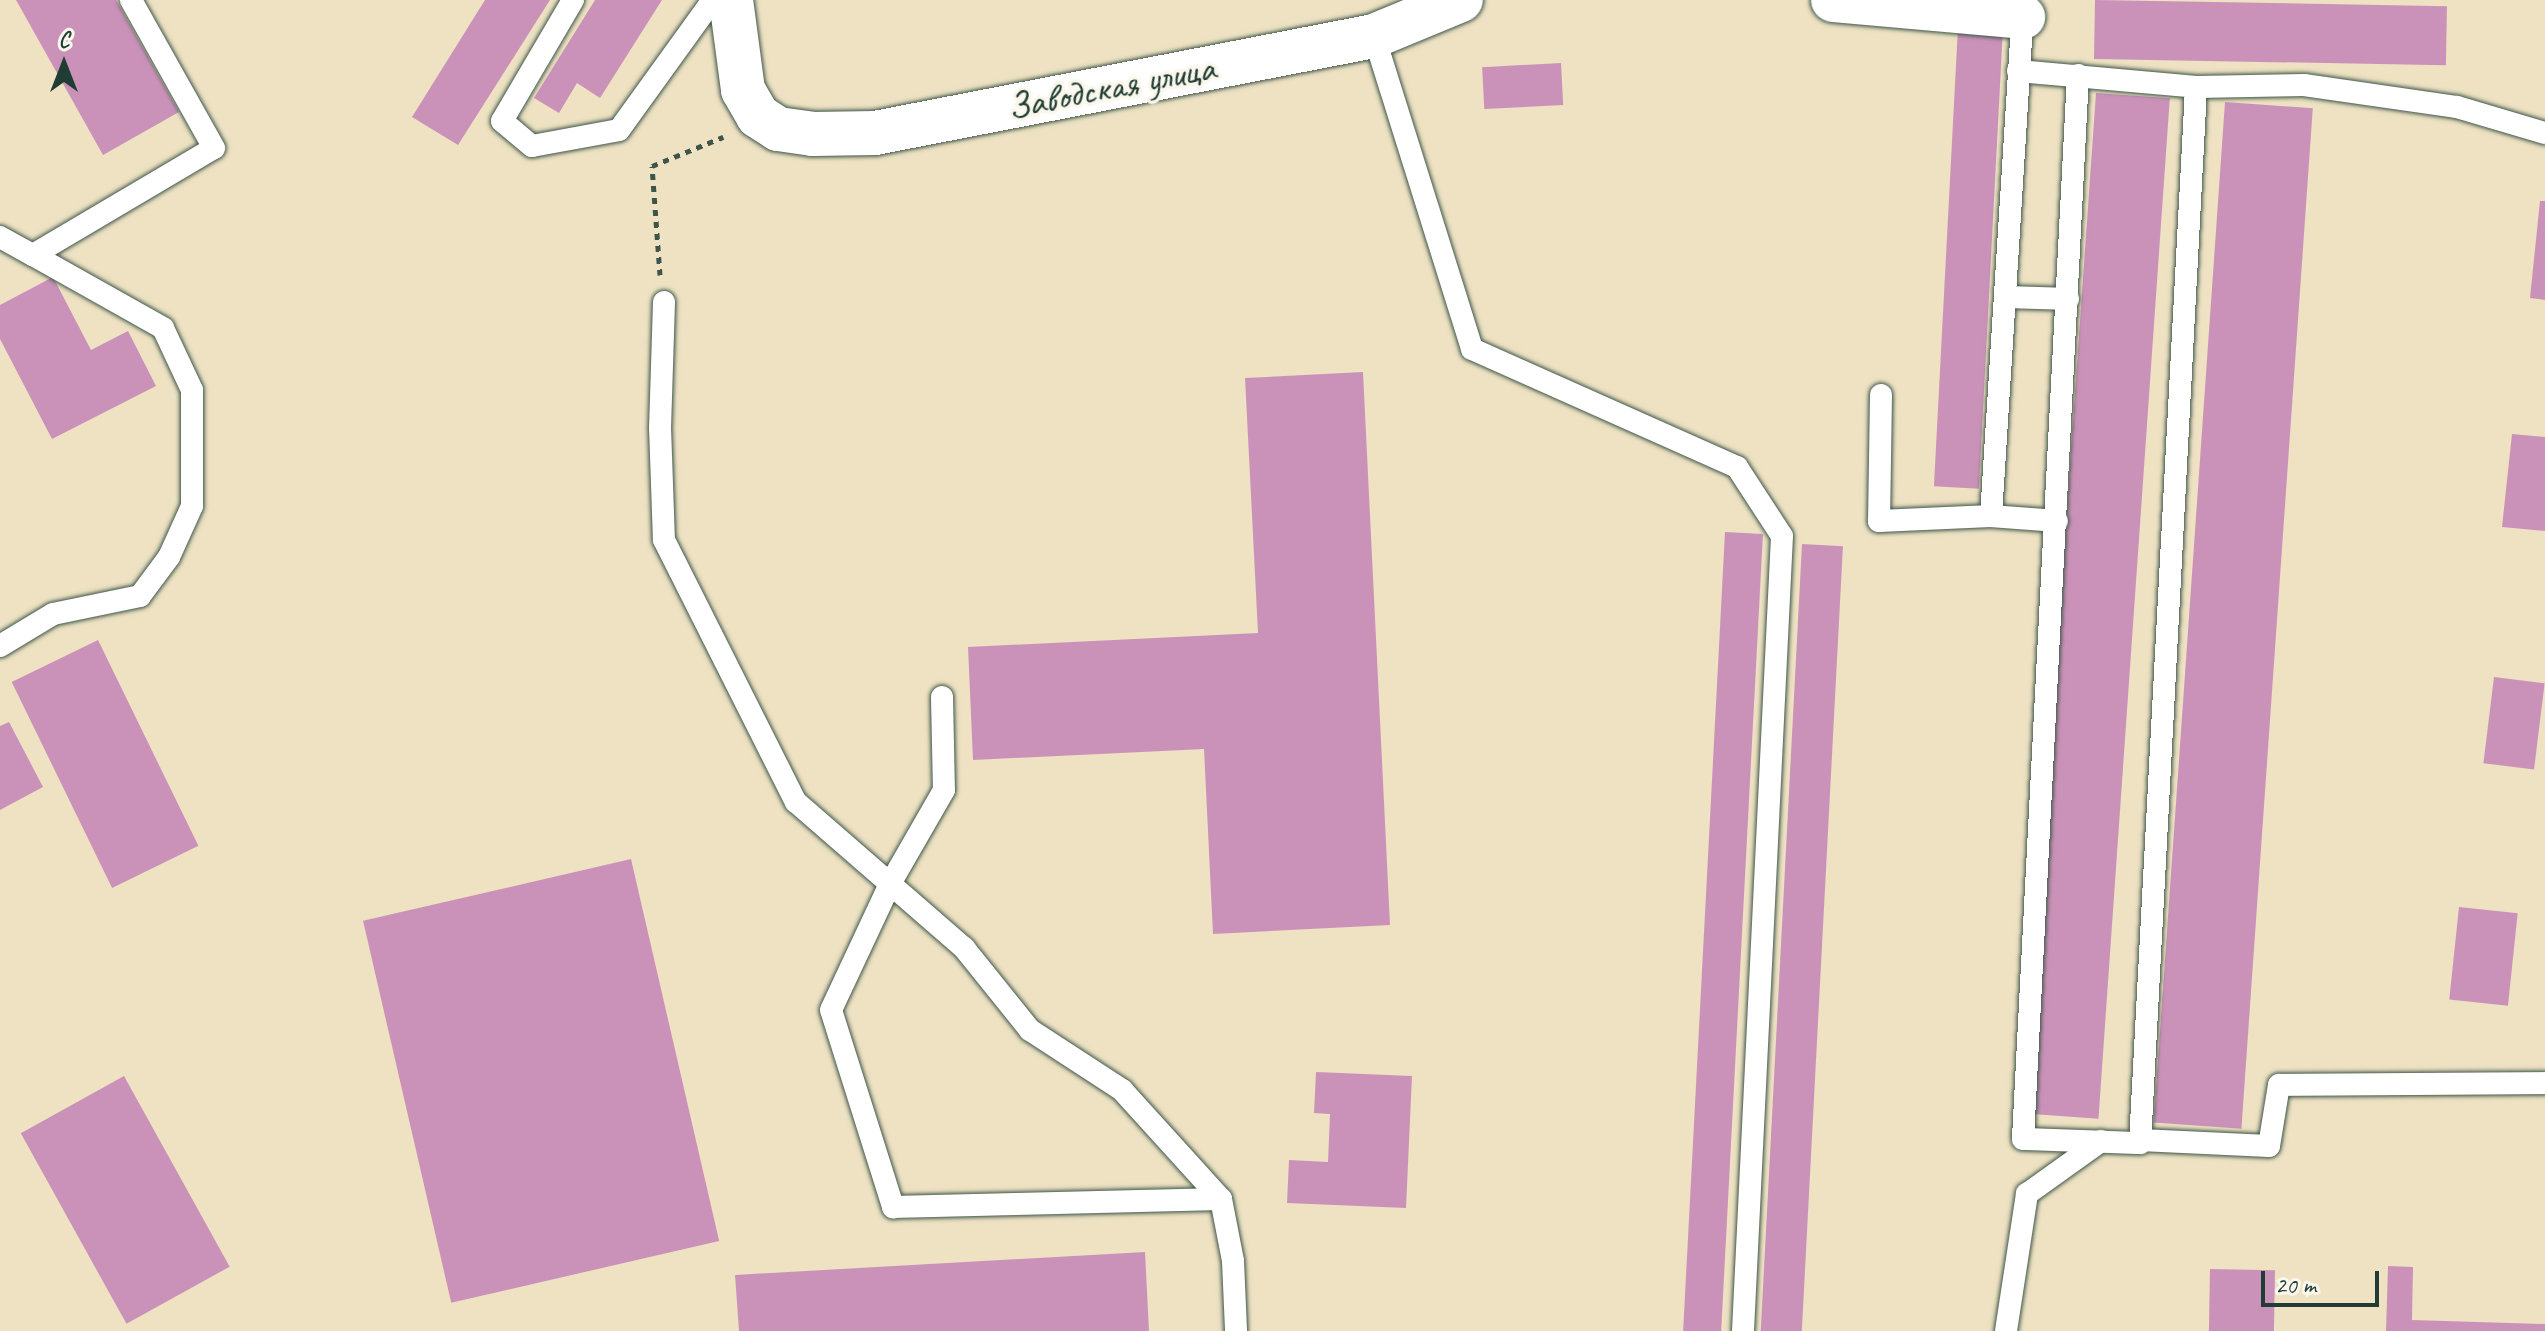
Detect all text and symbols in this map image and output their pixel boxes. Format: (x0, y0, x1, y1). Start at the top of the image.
north arrow (24, 24, 104, 104)
text: С (59, 26, 69, 54)
street label: Заводская улица (1002, 44, 1220, 130)
scale bar (2265, 1255, 2383, 1305)
text: 20 m (2275, 1270, 2316, 1300)

